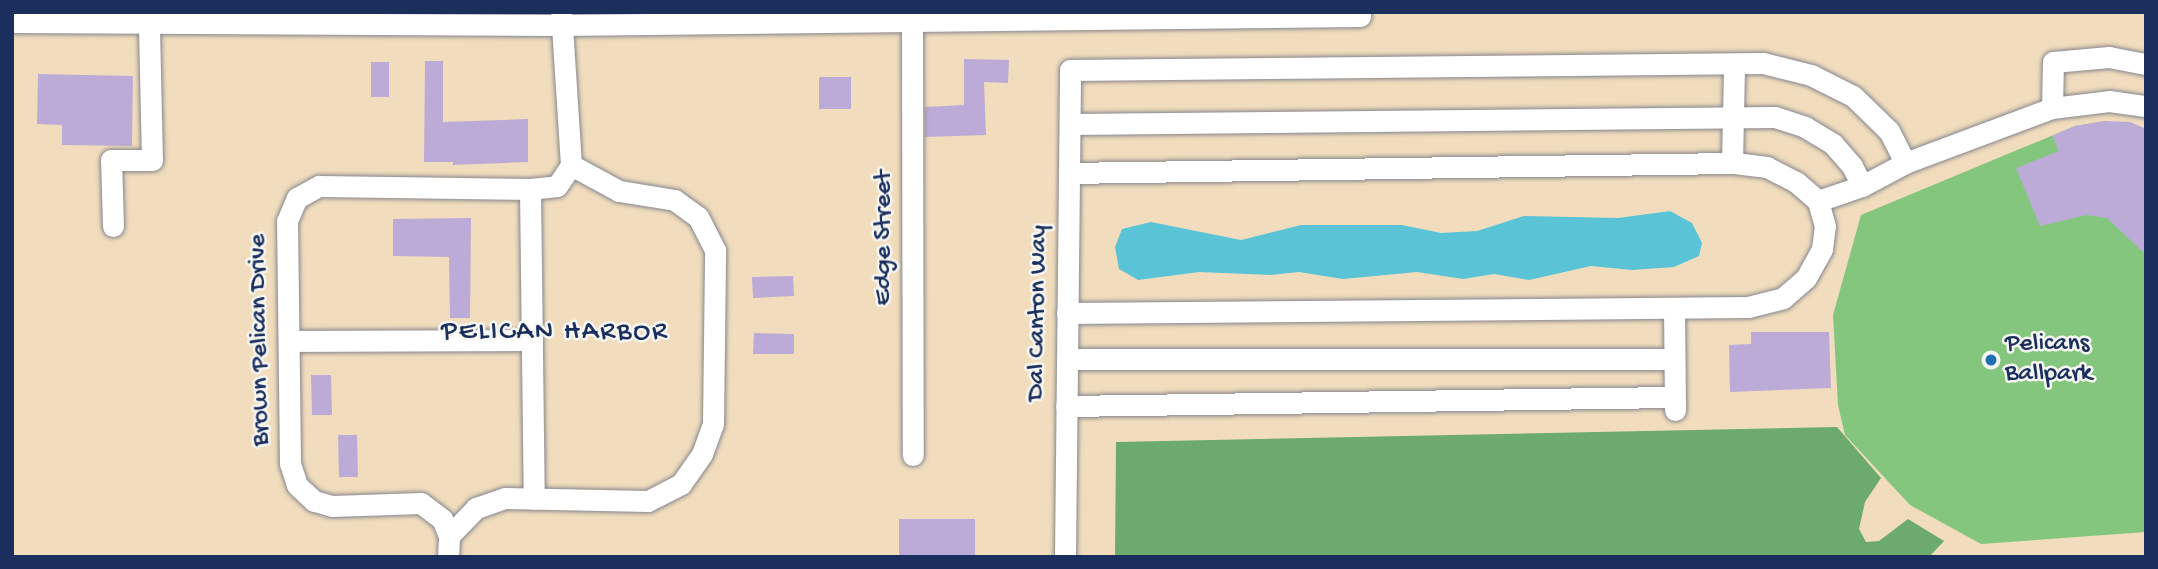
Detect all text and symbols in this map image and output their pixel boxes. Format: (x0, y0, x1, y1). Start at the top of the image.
street label: Edge Street (869, 170, 901, 306)
street label: Dal Canton Way (1022, 225, 1056, 401)
street label: Brown Pelican Drive (244, 234, 278, 446)
district label: PELICAN HARBOR (443, 316, 667, 350)
place label: Pelicans Ballpark (2005, 329, 2092, 390)
marker: Pelicans Ballpark (1983, 352, 1999, 368)

